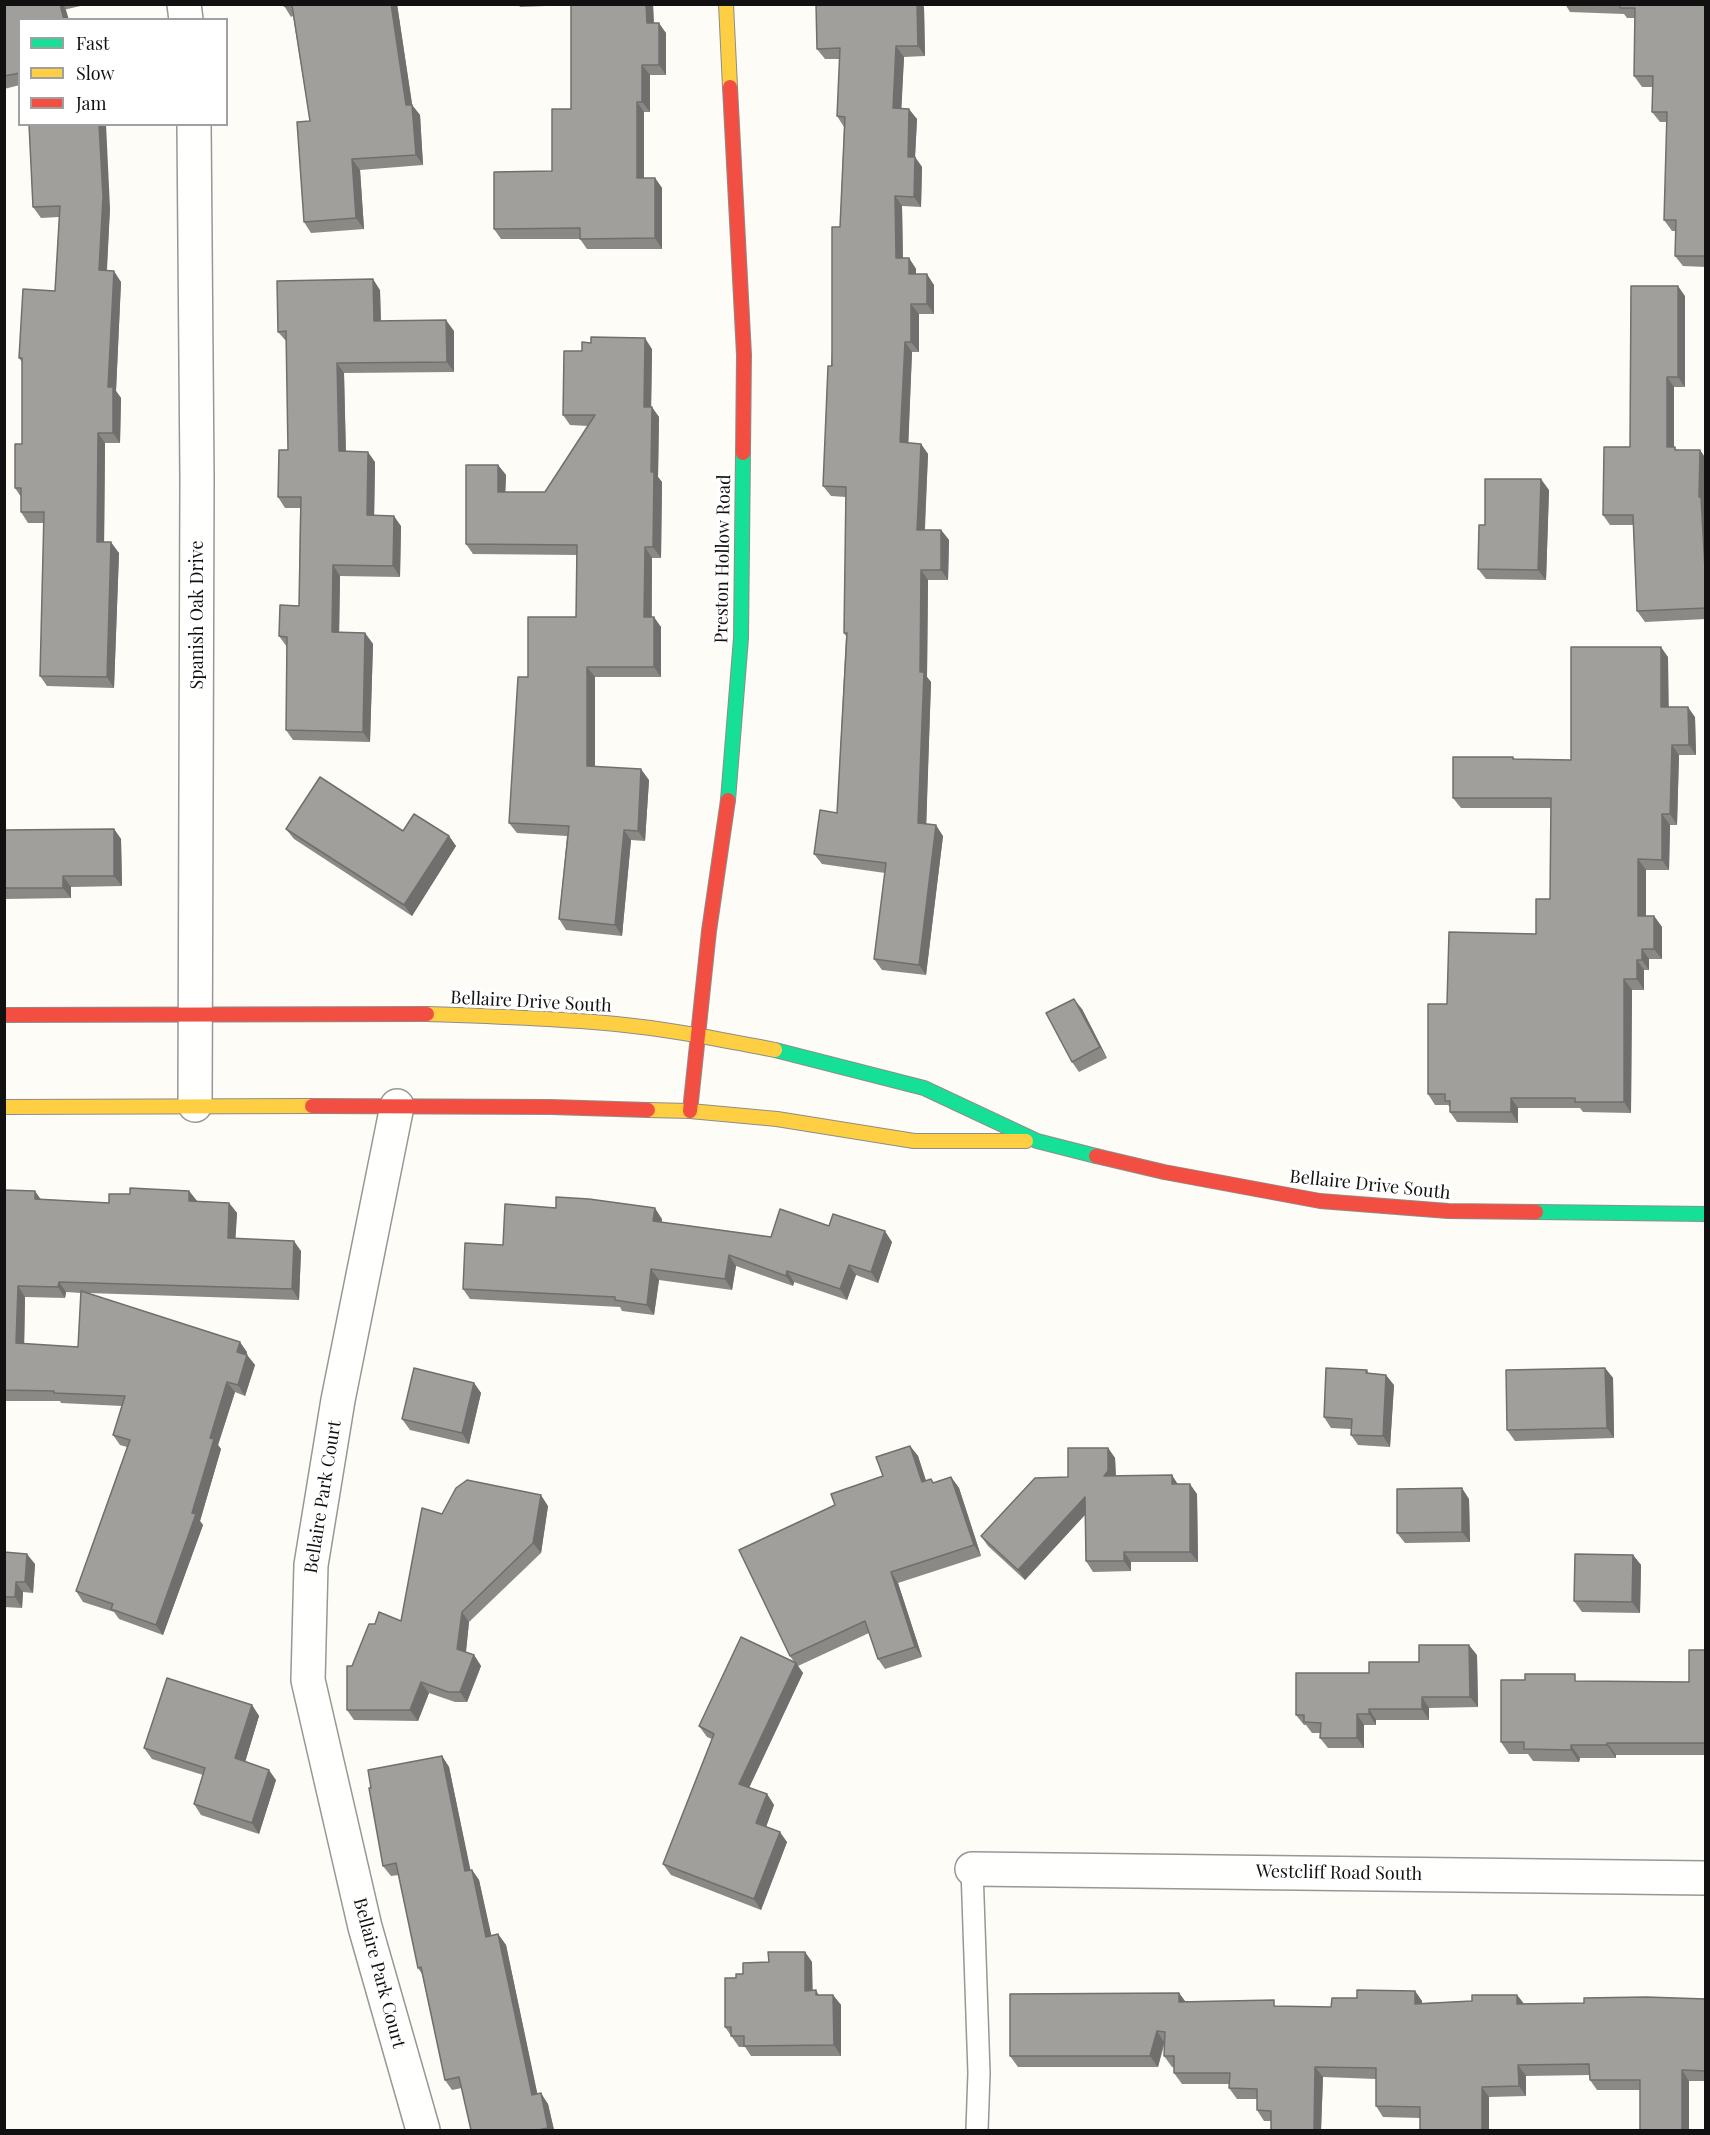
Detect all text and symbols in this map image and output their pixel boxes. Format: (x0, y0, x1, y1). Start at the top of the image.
legend (18, 18, 228, 126)
text: Fast (76, 31, 109, 55)
text: Slow (76, 61, 114, 85)
text: Jam (76, 91, 106, 115)
street label: Preston Hollow Road (711, 474, 735, 644)
street label: Spanish Oak Drive (186, 540, 208, 690)
street label: Bellaire Drive South (450, 987, 612, 1017)
street label: Bellaire Drive South (1289, 1166, 1451, 1204)
street label: Bellaire Park Court (300, 1419, 346, 1575)
street label: Westcliff Road South (1256, 1861, 1422, 1885)
street label: Bellaire Park Court (349, 1896, 409, 2050)

